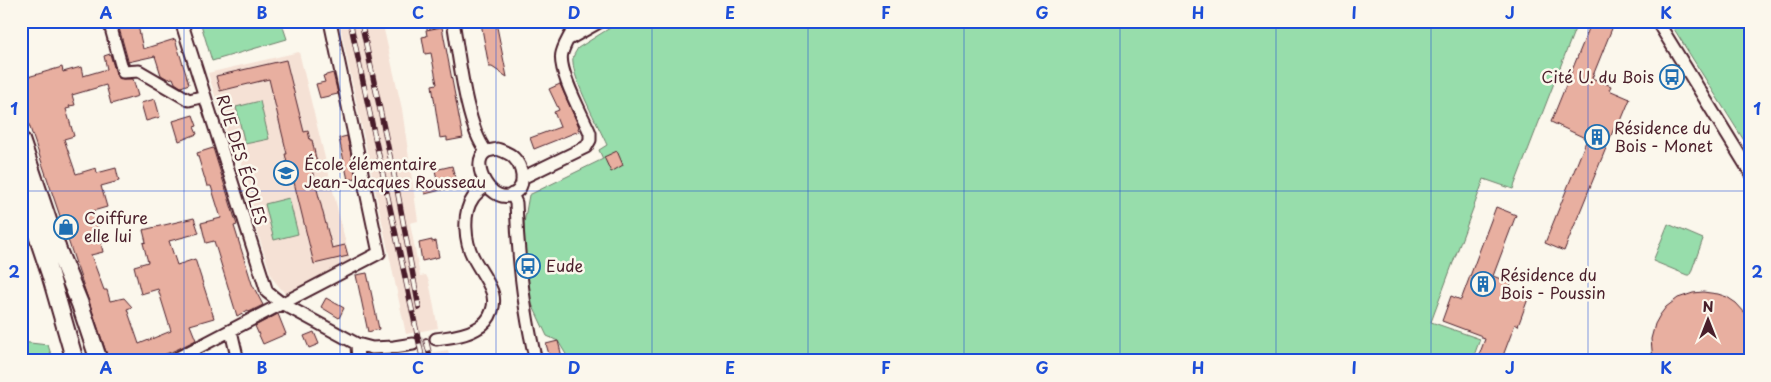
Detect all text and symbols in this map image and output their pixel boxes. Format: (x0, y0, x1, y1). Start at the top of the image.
text: A (100, 0, 113, 24)
text: B (257, 0, 268, 24)
text: C (412, 0, 424, 24)
text: D (568, 0, 580, 24)
text: E (725, 0, 735, 24)
text: F (881, 0, 891, 24)
text: G (1035, 0, 1049, 24)
text: H (1192, 0, 1204, 24)
text: I (1351, 0, 1357, 24)
text: J (1505, 0, 1515, 24)
text: K (1660, 0, 1672, 24)
place label: Cité U. du Bois (1541, 64, 1654, 88)
bus stop icon: Cité U. du Bois (1659, 64, 1685, 90)
street label: RUE DES ÉCOLES (212, 91, 274, 228)
text: 1 (10, 96, 18, 120)
text: 1 (1753, 96, 1761, 120)
place label: Résidence du Bois - Monet (1614, 115, 1713, 157)
building icon: Résidence du Bois - Monet (1584, 124, 1610, 150)
place label: École élémentaire Jean-Jacques Rousseau (304, 151, 486, 193)
school or university icon: École élémentaire Jean-Jacques Rousseau (273, 160, 299, 186)
place label: Coiffure elle lui (84, 205, 148, 247)
shop icon: Coiffure elle lui (53, 214, 79, 240)
bus stop icon: Eude (515, 253, 541, 279)
place label: Eude (546, 253, 583, 277)
text: 2 (8, 259, 20, 283)
text: 2 (1751, 259, 1763, 283)
place label: Résidence du Bois - Poussin (1500, 262, 1606, 304)
building icon: Résidence du Bois - Poussin (1470, 271, 1496, 297)
north arrow (1684, 294, 1734, 344)
text: N (1702, 296, 1714, 317)
text: A (100, 355, 113, 379)
text: B (257, 355, 268, 379)
text: C (412, 355, 424, 379)
text: D (568, 355, 580, 379)
text: E (725, 355, 735, 379)
text: F (881, 355, 891, 379)
text: G (1035, 355, 1049, 379)
text: H (1192, 355, 1204, 379)
text: I (1351, 355, 1357, 379)
text: J (1505, 355, 1515, 379)
text: K (1660, 355, 1672, 379)

